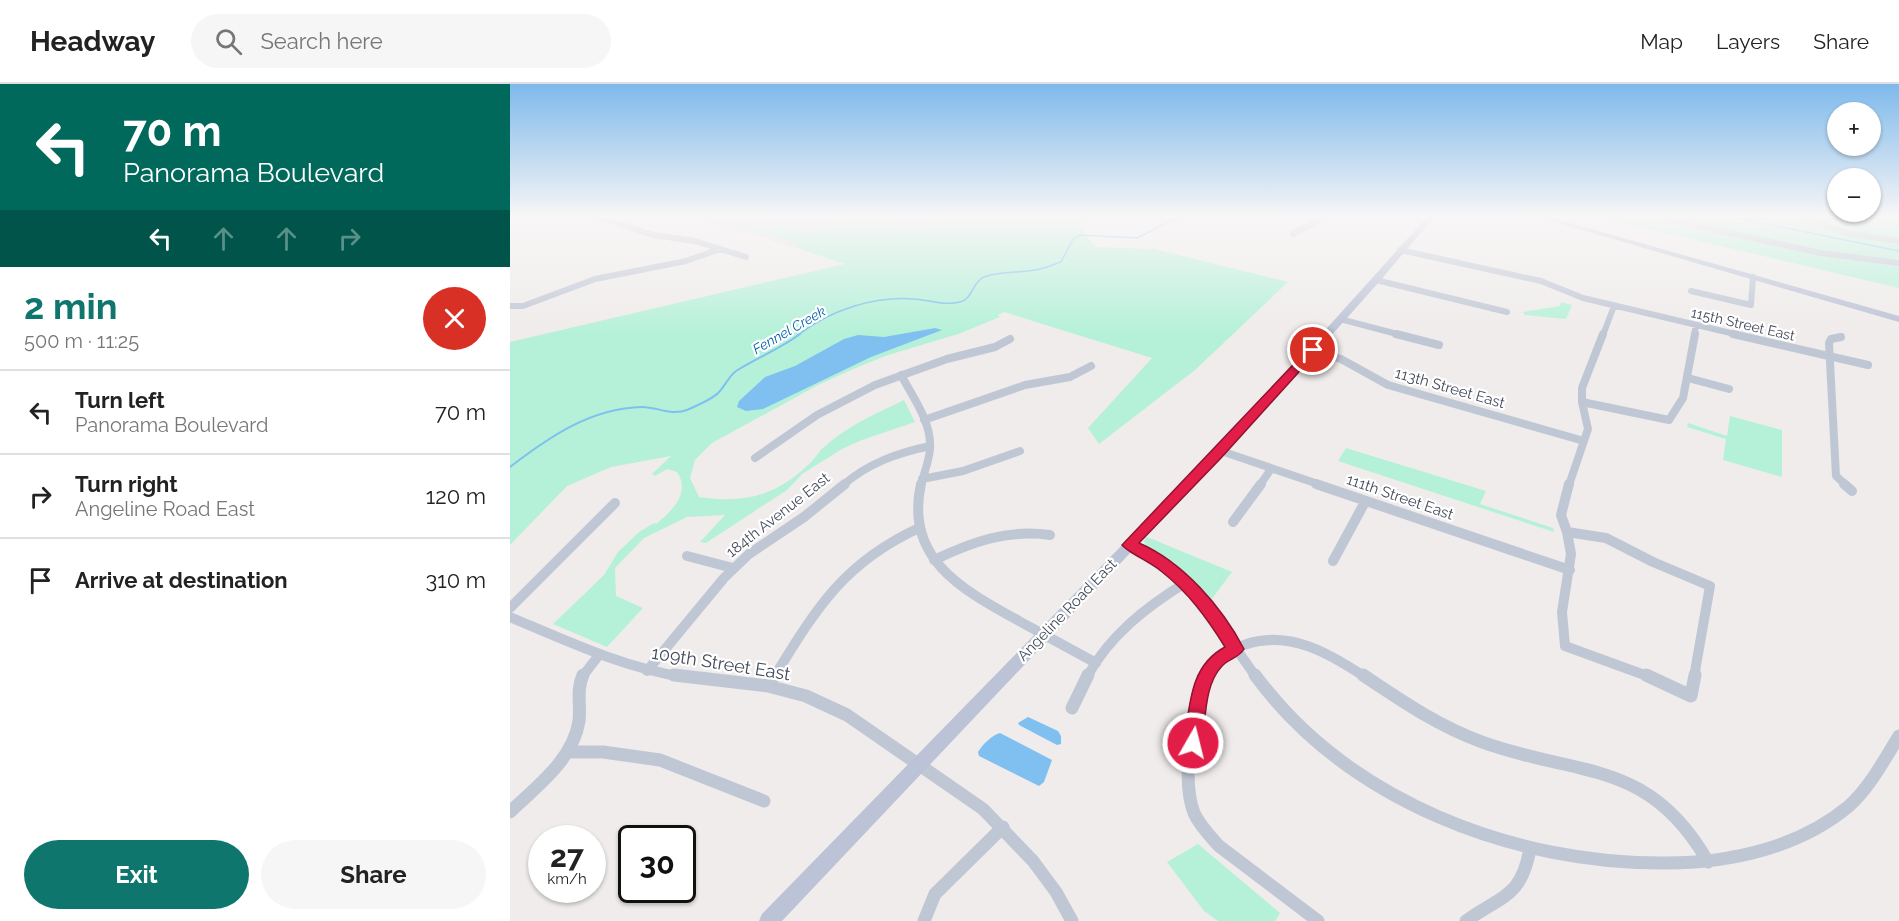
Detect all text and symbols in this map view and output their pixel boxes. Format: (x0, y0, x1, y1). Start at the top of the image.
search box (191, 14, 611, 68)
text: Headway (30, 25, 155, 58)
icon: search (212, 25, 245, 58)
text: Search here (260, 28, 383, 54)
text: Map (1640, 29, 1683, 54)
text: Layers (1716, 29, 1780, 54)
text: Share (1813, 29, 1869, 54)
map controls (1827, 102, 1881, 222)
button: + (1827, 102, 1881, 156)
text: 70 m (123, 107, 222, 156)
icon: left (24, 108, 102, 186)
text: Panorama Boulevard (123, 157, 384, 188)
button: − (1827, 168, 1881, 222)
icon: left (144, 222, 177, 255)
icon: ahead (207, 222, 240, 255)
icon: ahead (270, 222, 303, 255)
icon: right (333, 222, 366, 255)
text: 2 min (24, 285, 117, 327)
button: close (423, 287, 486, 350)
water label: Fennel Creek (750, 303, 829, 357)
street label: 115th Street East (1690, 304, 1797, 344)
pin (1287, 324, 1338, 375)
text: 500 m · 11:25 (24, 329, 139, 353)
icon: arrive (1296, 333, 1329, 366)
street label: 113th Street East (1393, 364, 1507, 412)
text: Turn left (75, 387, 165, 413)
icon: left (24, 396, 57, 429)
text: 70 m (435, 399, 486, 425)
text: Panorama Boulevard (75, 413, 269, 437)
street label: 184th Avenue East (723, 469, 833, 561)
street label: 111th Street East (1344, 470, 1456, 524)
text: Turn right (75, 471, 178, 497)
icon: right (24, 480, 57, 513)
text: 120 m (426, 483, 486, 509)
text: Angeline Road East (75, 497, 255, 521)
street label: Angeline Road East (1014, 555, 1120, 665)
icon: arrive (24, 564, 57, 597)
text: Arrive at destination (75, 567, 288, 593)
text: 310 m (426, 567, 486, 593)
street label: 109th Street East (650, 642, 792, 684)
position arrow (1161, 711, 1225, 775)
speed limit sign: 30 (618, 825, 696, 903)
text: 27 (550, 839, 584, 874)
button: Exit (24, 840, 249, 909)
button: Share (261, 840, 486, 909)
text: km/h (547, 870, 587, 888)

